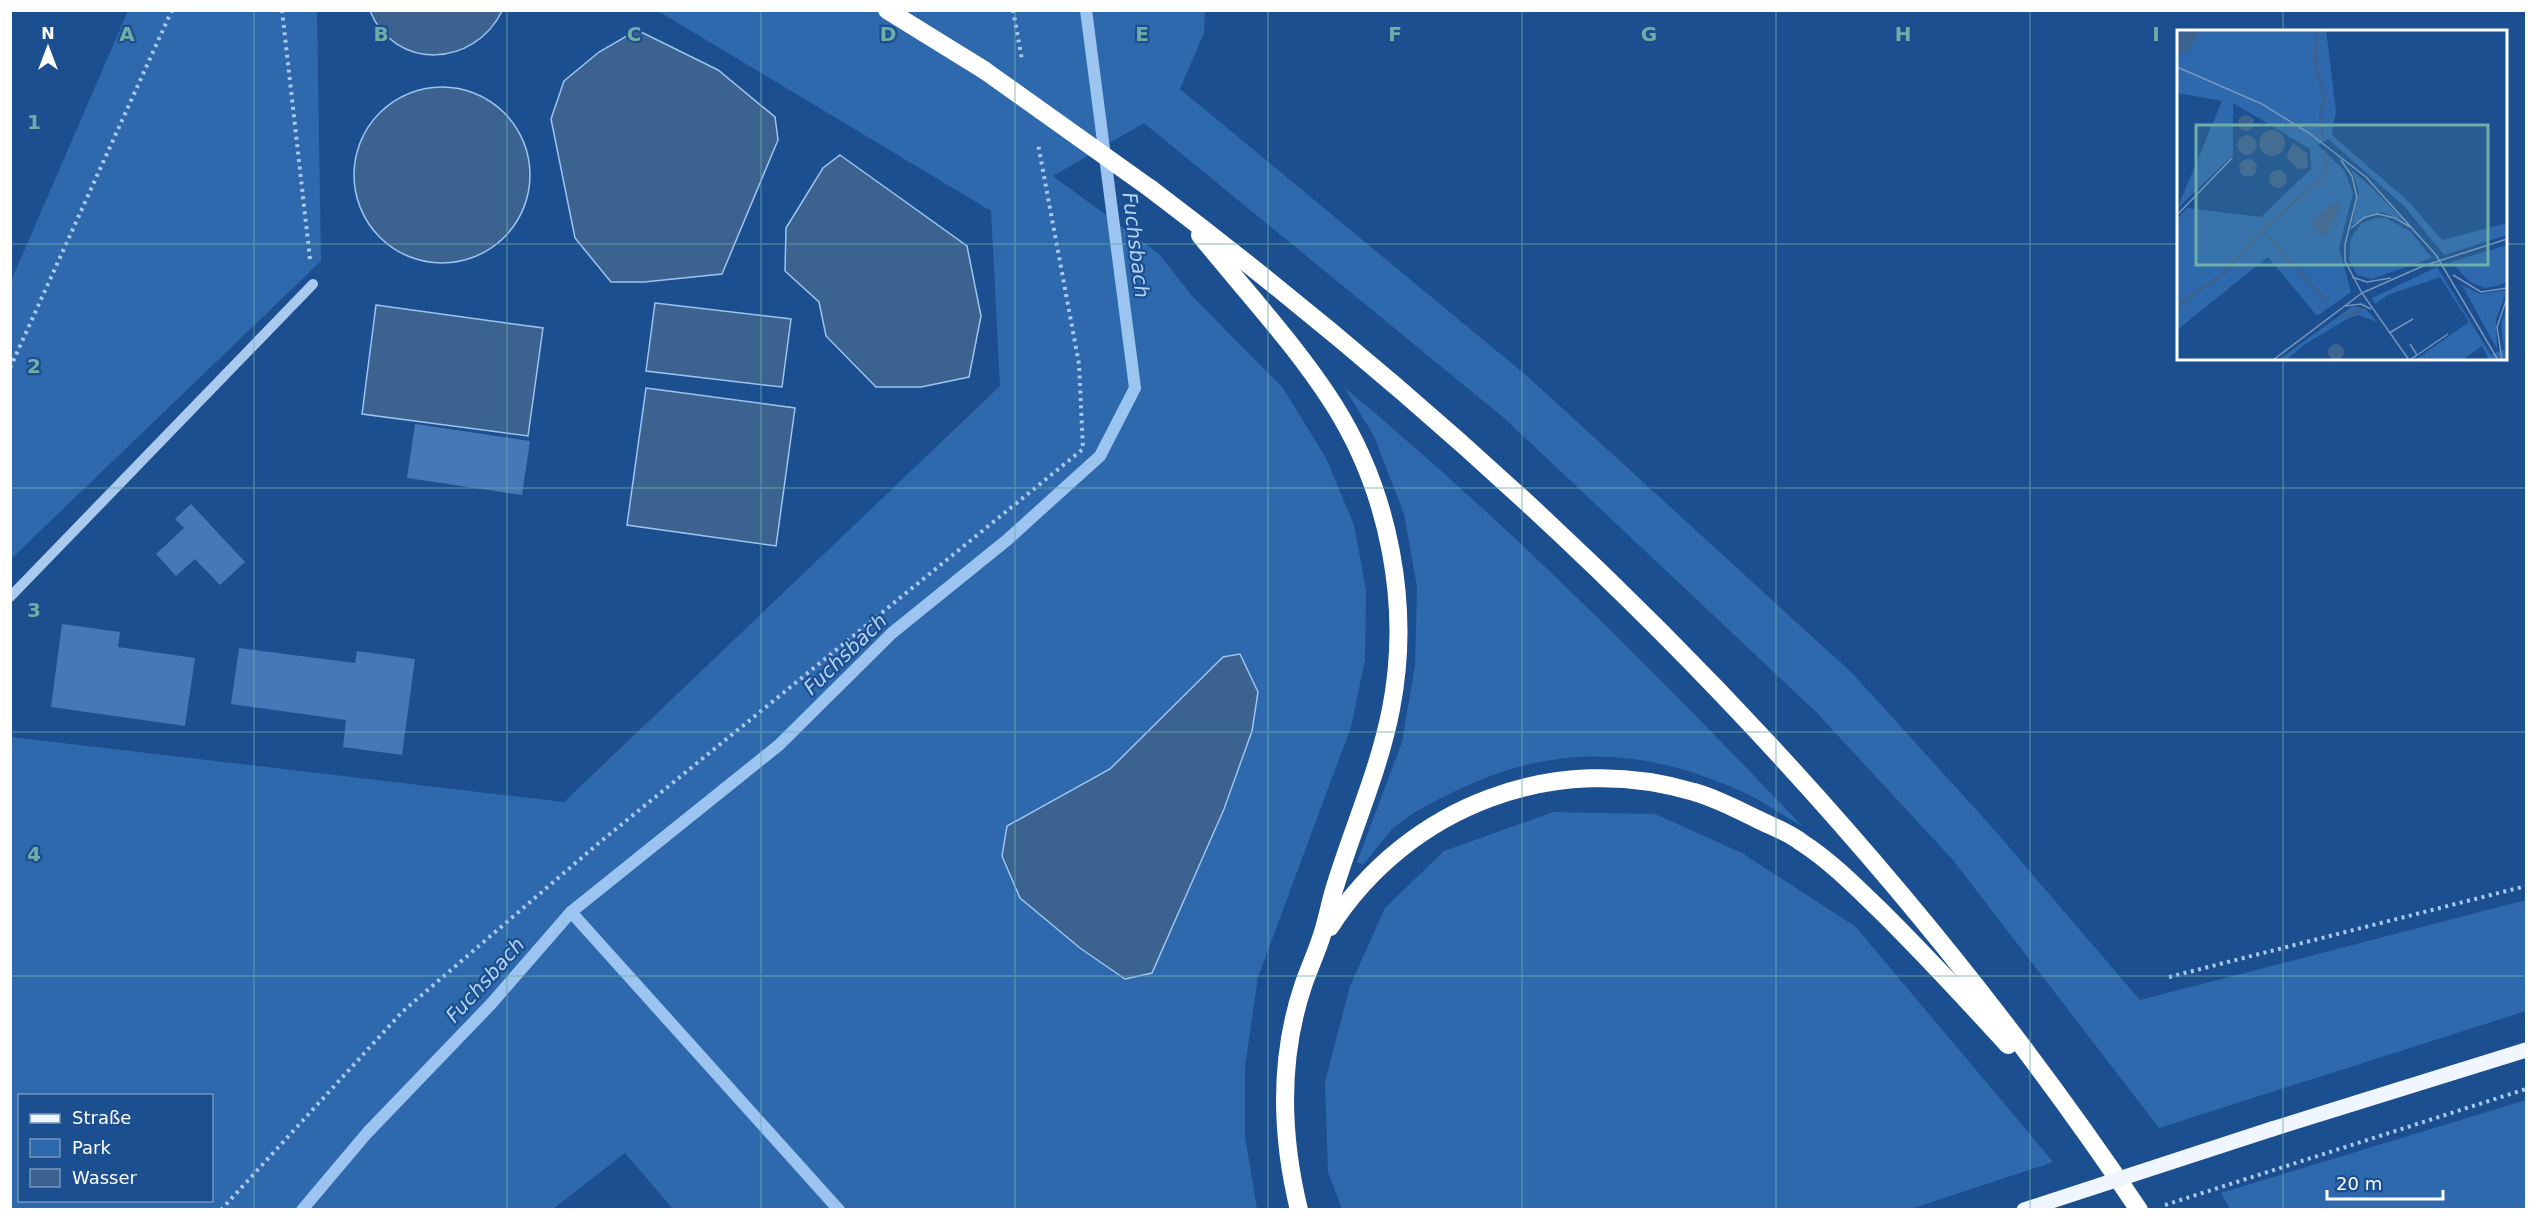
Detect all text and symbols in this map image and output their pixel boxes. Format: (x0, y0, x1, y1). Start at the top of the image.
north arrow (18, 18, 78, 78)
text: A (119, 22, 135, 46)
text: B (373, 22, 389, 46)
text: C (627, 22, 641, 46)
text: D (880, 22, 896, 46)
text: E (1135, 22, 1149, 46)
text: F (1388, 22, 1402, 46)
text: G (1641, 22, 1657, 46)
text: H (1895, 22, 1911, 46)
text: I (2152, 22, 2160, 46)
text: N (41, 24, 55, 43)
inset map (2177, 30, 2507, 360)
text: 1 (27, 110, 41, 134)
water label: Fuchsbach (1118, 191, 1154, 299)
text: 2 (27, 354, 41, 378)
text: 3 (27, 598, 41, 622)
water label: Fuchsbach (799, 609, 891, 699)
text: 4 (27, 842, 41, 866)
water label: Fuchsbach (441, 933, 529, 1027)
legend (18, 1094, 213, 1202)
text: Straße (72, 1107, 131, 1128)
text: Park (72, 1137, 111, 1158)
scale bar (2327, 1163, 2442, 1201)
text: Wasser (72, 1167, 138, 1188)
text: 20 m (2336, 1173, 2382, 1194)

